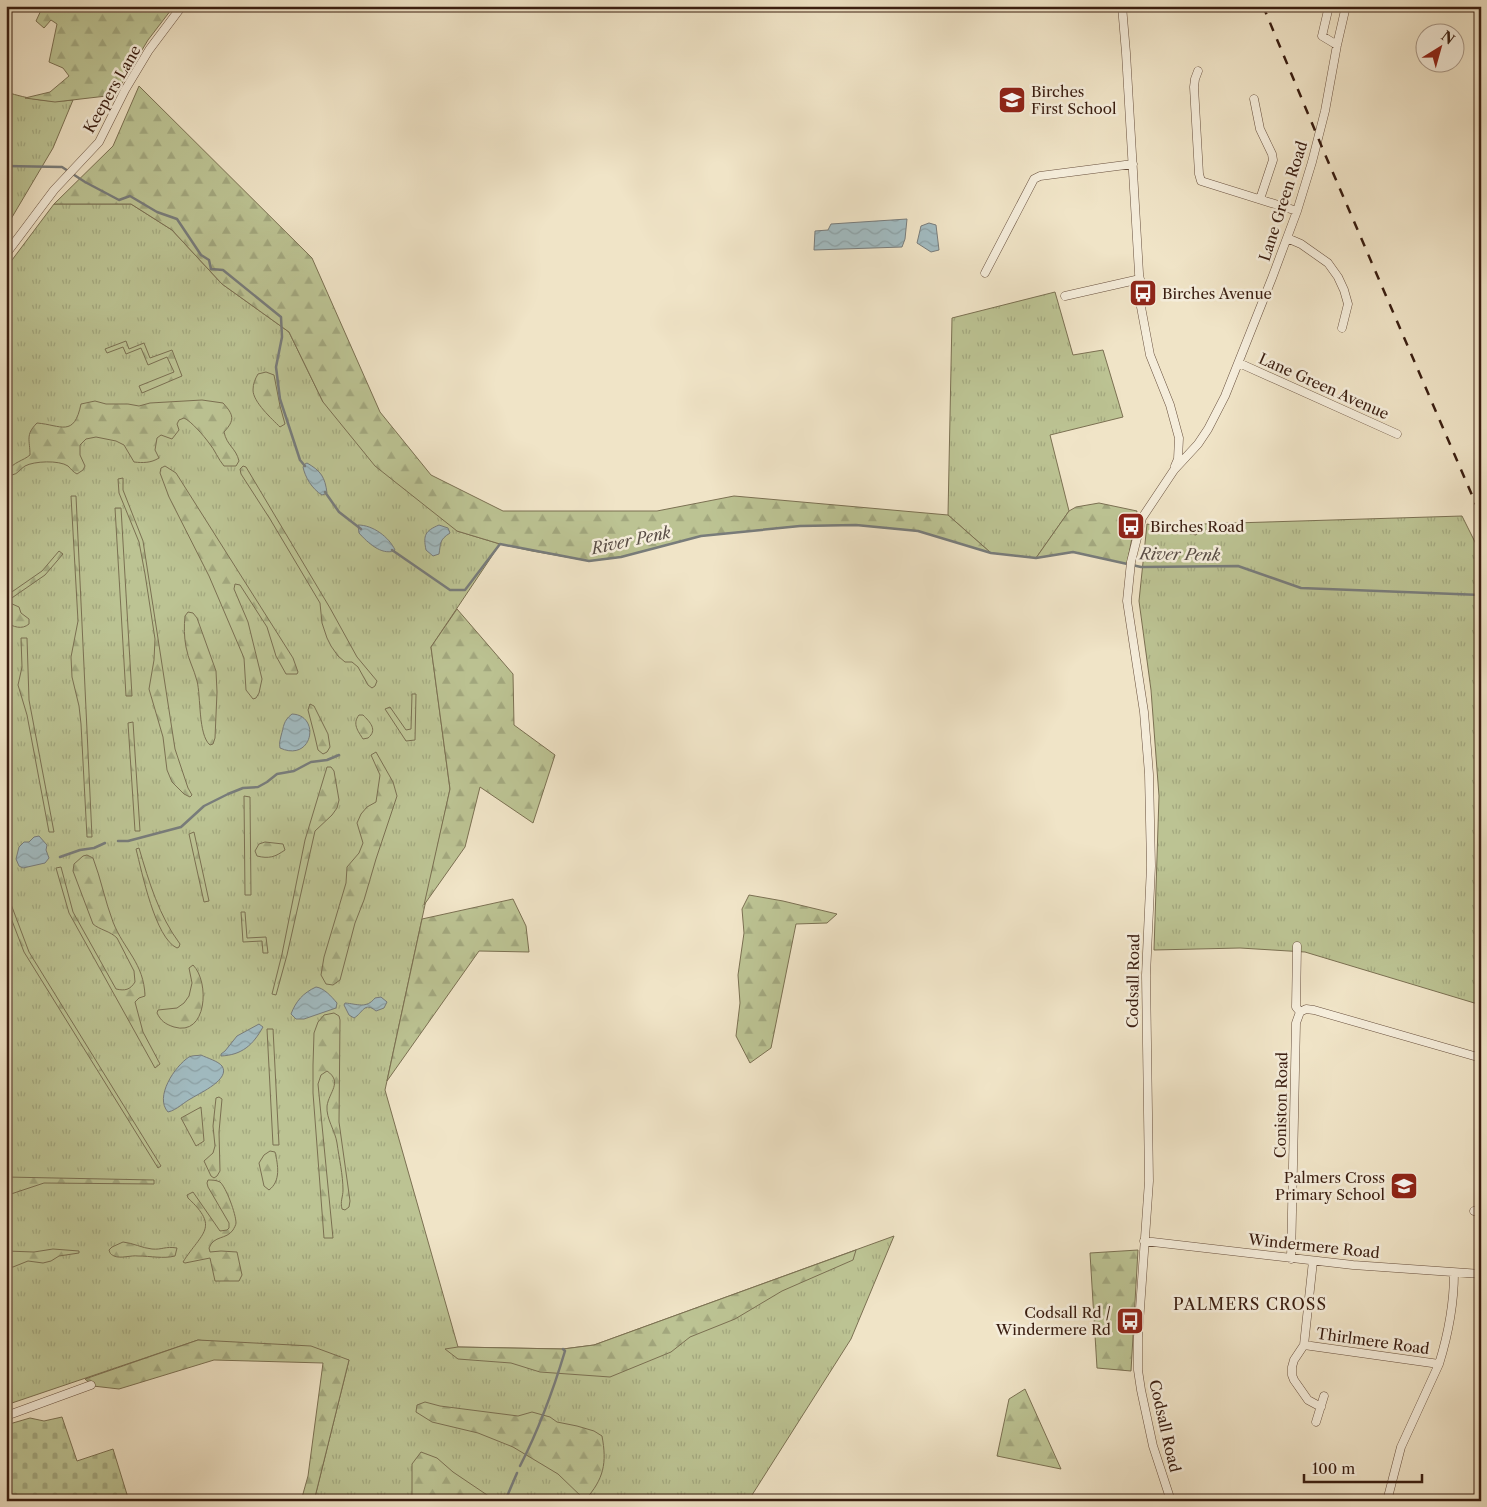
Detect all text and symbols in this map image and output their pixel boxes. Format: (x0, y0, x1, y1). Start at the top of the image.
north arrow (1414, 22, 1464, 72)
text: N (1438, 27, 1458, 48)
street label: Keepers Lane (79, 42, 145, 136)
place label: Birches First School (1031, 82, 1117, 118)
school or university icon: Birches First School (997, 85, 1027, 115)
street label: Lane Green Road (1255, 139, 1311, 263)
bus stop icon: Birches Avenue (1128, 278, 1158, 308)
place label: Birches Avenue (1162, 284, 1272, 303)
street label: Lane Green Avenue (1256, 349, 1392, 423)
bus stop icon: Birches Road (1116, 511, 1146, 541)
place label: Birches Road (1150, 517, 1244, 536)
water label: River Penk (587, 522, 673, 559)
water label: River Penk (1137, 543, 1221, 565)
street label: Codsall Road (1123, 934, 1143, 1028)
street label: Coniston Road (1271, 1052, 1291, 1158)
place label: Palmers Cross Primary School (1275, 1168, 1386, 1204)
school or university icon: Palmers Cross Primary School (1389, 1171, 1419, 1201)
street label: Windermere Road (1246, 1230, 1381, 1262)
district label: PALMERS CROSS (1173, 1294, 1327, 1314)
place label: Codsall Rd / Windermere Rd (995, 1303, 1111, 1339)
bus stop icon: Codsall Rd / Windermere Rd (1115, 1306, 1145, 1336)
street label: Thirlmere Road (1315, 1324, 1431, 1358)
street label: Codsall Road (1145, 1378, 1185, 1474)
scale bar (1304, 1452, 1422, 1484)
text: 100 m (1312, 1459, 1355, 1478)

